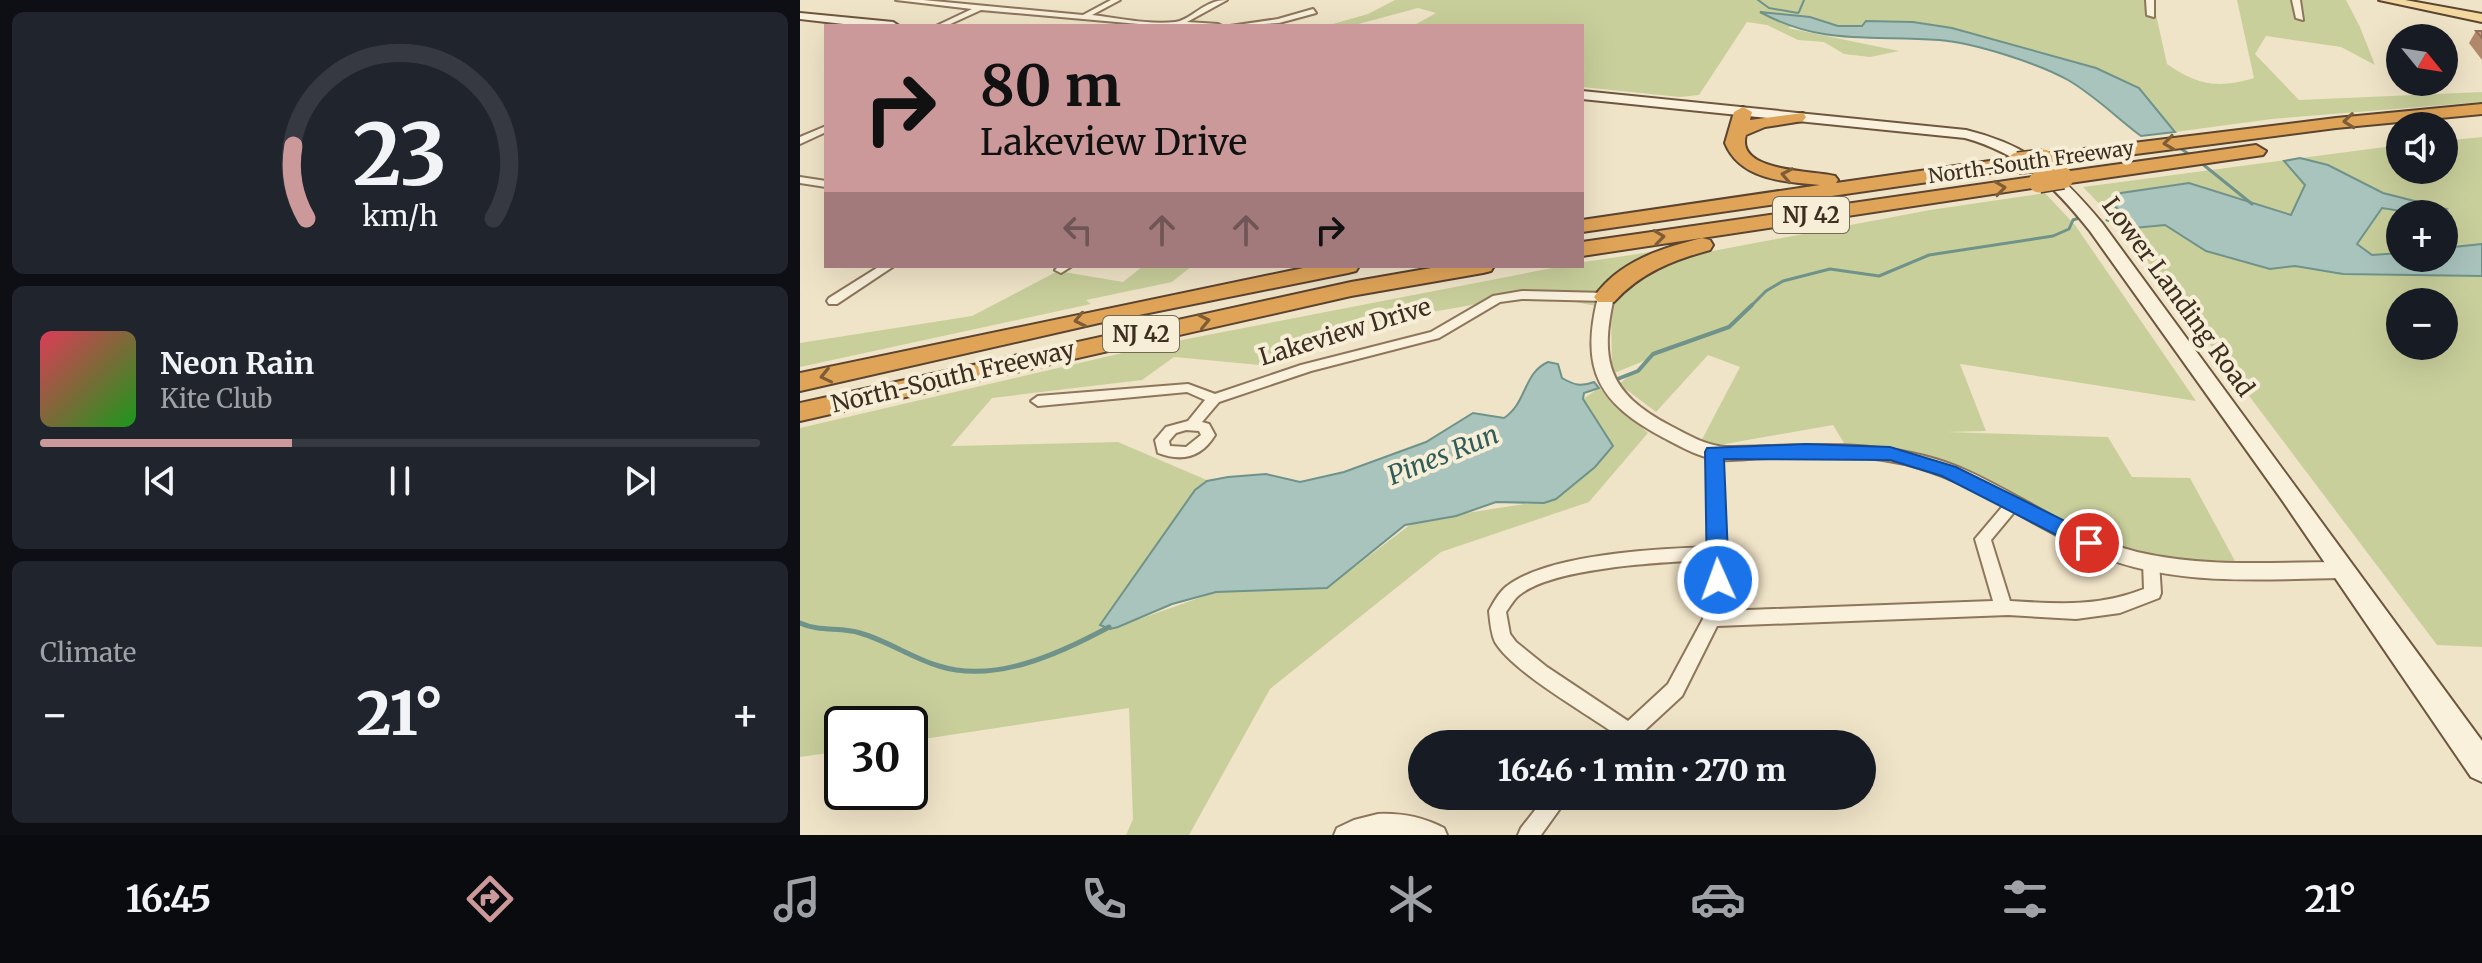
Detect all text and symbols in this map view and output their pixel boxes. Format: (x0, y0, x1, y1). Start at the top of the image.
north arrow (2386, 24, 2458, 96)
map controls (2386, 24, 2458, 360)
text: 80 m (980, 51, 1121, 121)
icon: right (848, 56, 952, 160)
text: 23 (353, 103, 447, 208)
button: sound (2386, 112, 2458, 184)
one-way arrow (2342, 113, 2355, 130)
text: Lakeview Drive (980, 120, 1247, 165)
one-way arrow (2163, 134, 2176, 151)
street label: North-South Freeway (1926, 135, 2136, 188)
one-way arrow (1781, 167, 1794, 184)
one-way arrow (1993, 180, 2006, 197)
street label: Lower Landing Road (2096, 191, 2261, 403)
road number: NJ 42 (1773, 197, 1849, 233)
text: km/h (362, 198, 438, 234)
button: + (2386, 200, 2458, 272)
icon: left (1056, 208, 1100, 252)
icon: ahead (1140, 208, 1184, 252)
icon: ahead (1224, 208, 1268, 252)
icon: right (1308, 208, 1352, 252)
one-way arrow (1652, 229, 1666, 246)
button: − (2386, 288, 2458, 360)
street label: Lakeview Drive (1255, 291, 1435, 372)
one-way arrow (1073, 311, 1087, 328)
one-way arrow (1196, 313, 1210, 330)
road number: NJ 42 (1103, 316, 1179, 352)
street label: North-South Freeway (828, 333, 1078, 420)
text: Neon Rain (160, 344, 314, 382)
one-way arrow (819, 367, 833, 384)
text: Kite Club (160, 382, 272, 415)
water label: Pines Run (1382, 417, 1503, 492)
icon: previous (138, 459, 182, 503)
icon: pause (378, 459, 422, 503)
icon: next (618, 459, 662, 503)
pin (2055, 509, 2123, 577)
icon: arrive (2067, 521, 2111, 565)
position arrow (1676, 538, 1760, 622)
text: Climate (40, 636, 136, 669)
text: 21° (356, 676, 444, 751)
text: − (40, 687, 69, 742)
text: + (731, 687, 760, 742)
speed limit sign: 30 (824, 706, 928, 810)
text: 16:46 · 1 min · 270 m (1498, 751, 1786, 789)
icon: directions (462, 871, 518, 927)
icon: music (769, 871, 825, 927)
icon: phone (1076, 871, 1132, 927)
icon: climate (1383, 871, 1439, 927)
icon: car (1690, 871, 1746, 927)
icon: filters (1997, 871, 2053, 927)
text: 16:45 (126, 877, 211, 922)
text: 21° (2304, 877, 2356, 922)

